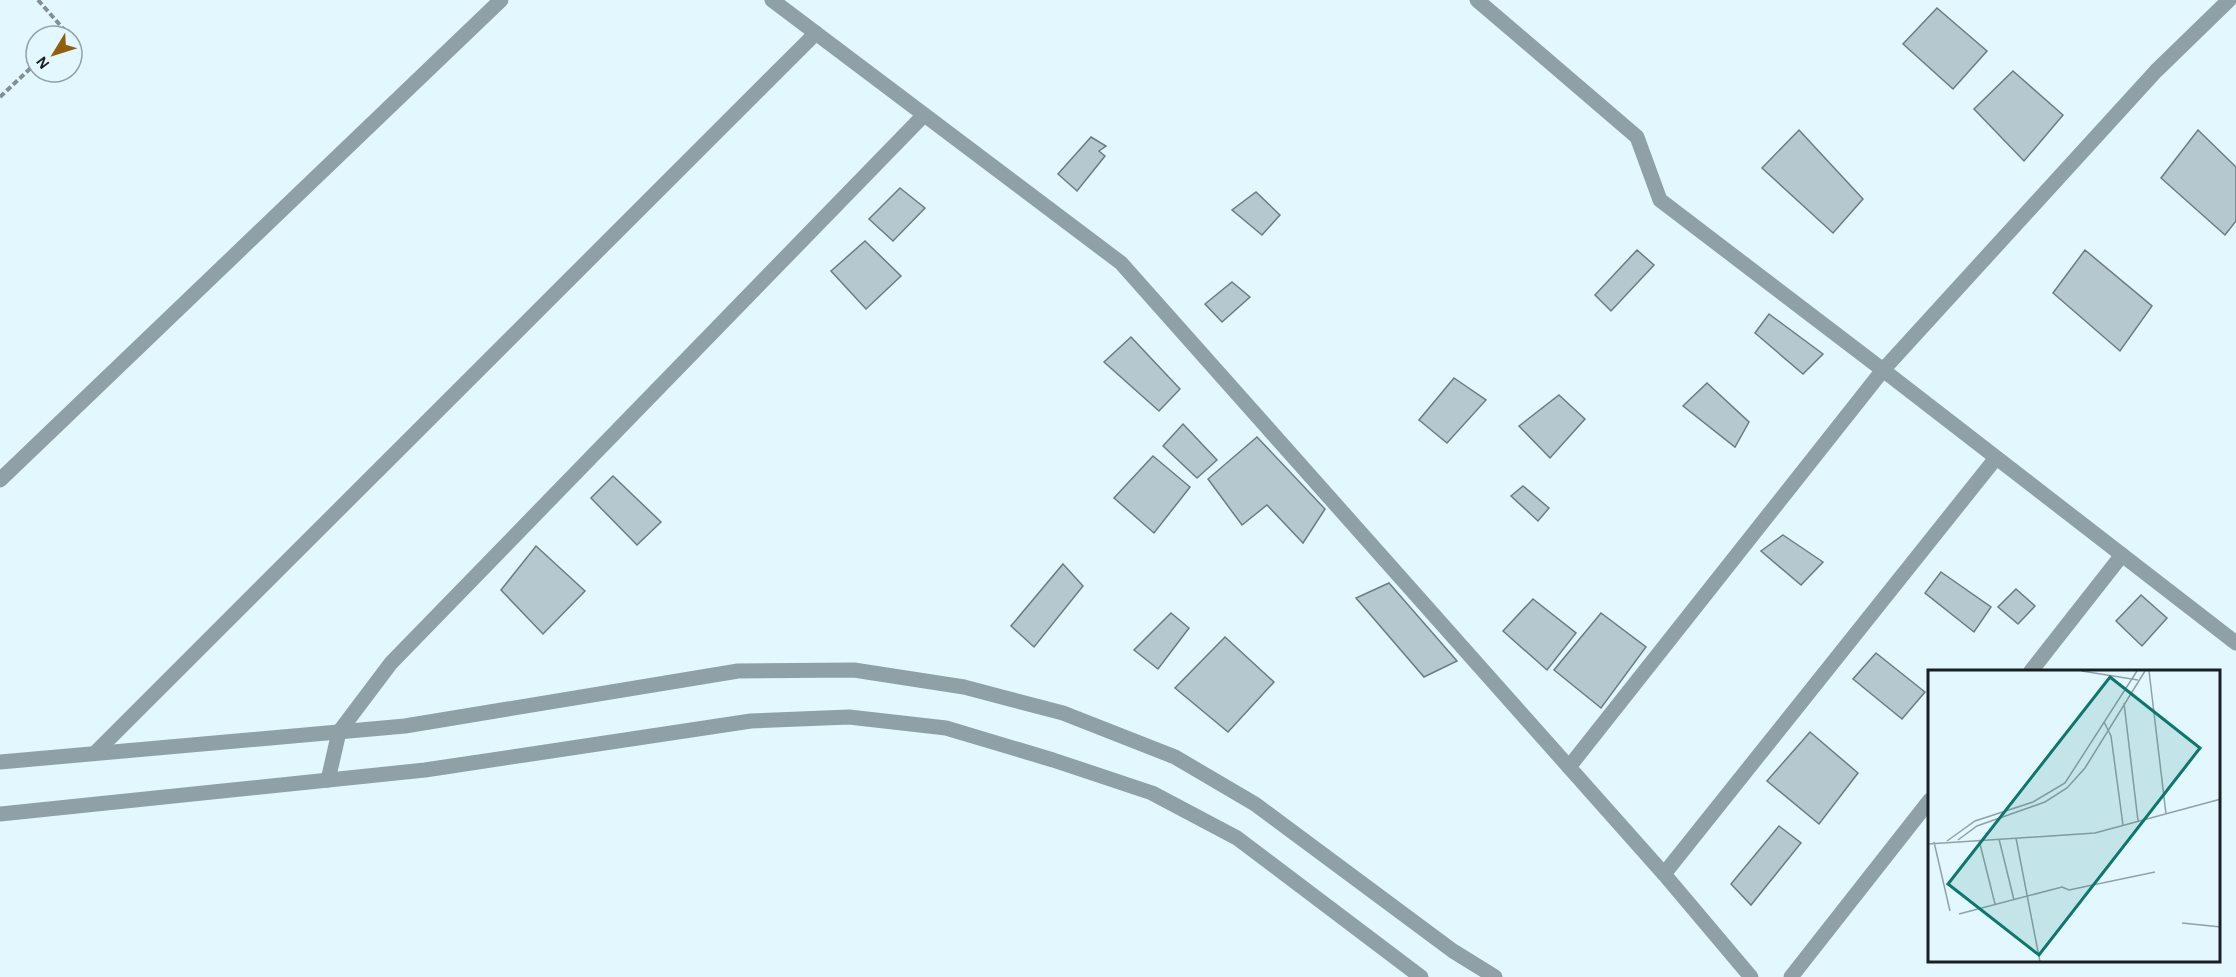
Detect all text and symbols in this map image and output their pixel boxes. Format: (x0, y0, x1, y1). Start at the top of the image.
north arrow (24, 24, 84, 84)
text: N (33, 53, 53, 72)
inset map (1928, 670, 2221, 962)

